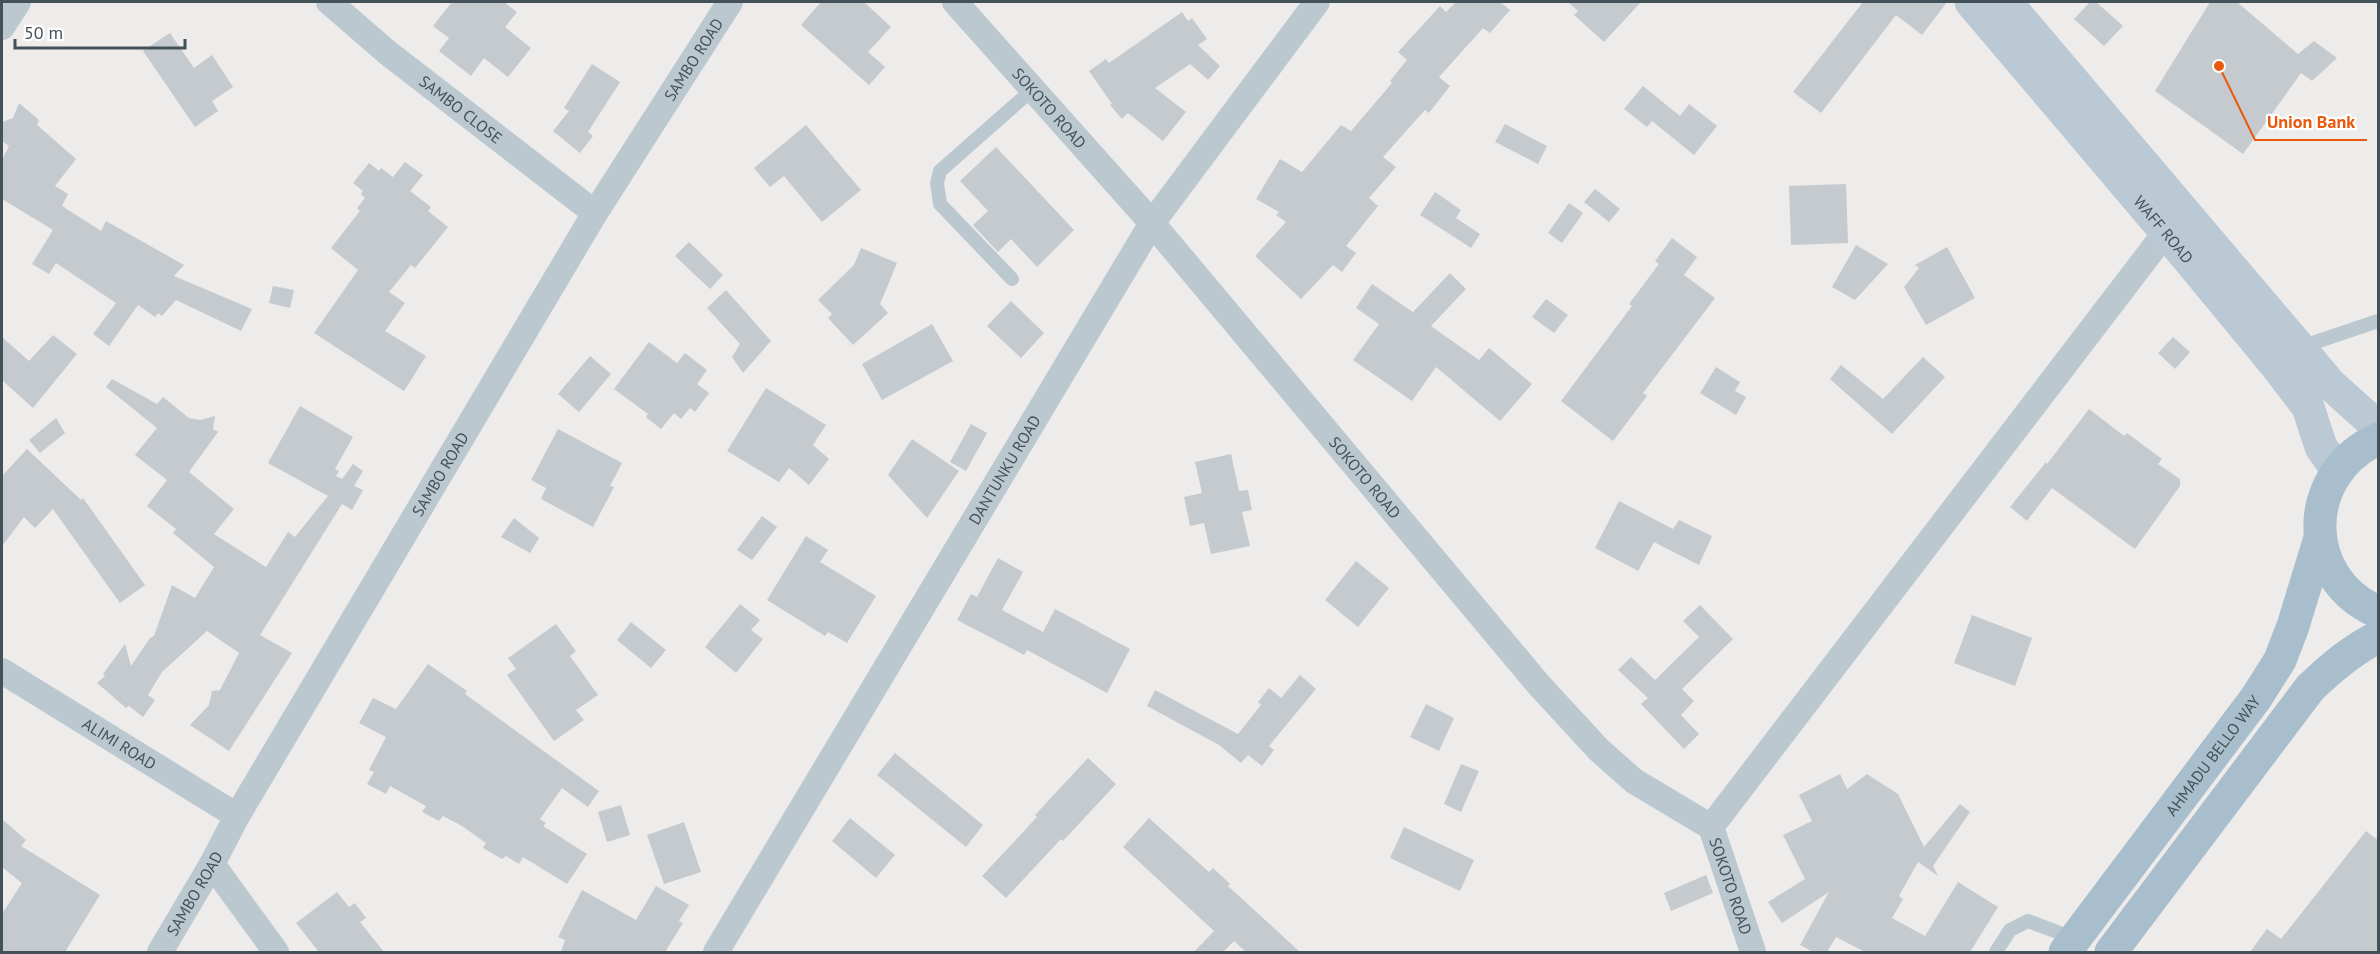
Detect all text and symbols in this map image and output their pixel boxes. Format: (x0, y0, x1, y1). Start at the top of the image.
scale bar (15, 12, 184, 50)
street label: SAMBO ROAD (659, 14, 727, 104)
text: 50 m (24, 21, 63, 44)
street label: SOKOTO ROAD (1008, 64, 1091, 152)
street label: SAMBO CLOSE (415, 71, 506, 148)
callout: Union Bank (2255, 104, 2367, 140)
text: Union Bank (2267, 110, 2355, 133)
street label: WAFF ROAD (2129, 191, 2198, 267)
street label: DANTUNKU ROAD (964, 411, 1045, 528)
street label: SAMBO ROAD (407, 428, 473, 520)
street label: SOKOTO ROAD (1325, 432, 1405, 523)
street label: AHMADU BELLO WAY (2161, 691, 2265, 820)
street label: ALIMI ROAD (79, 713, 160, 774)
street label: SOKOTO ROAD (1705, 835, 1756, 937)
street label: SAMBO ROAD (162, 848, 227, 939)

